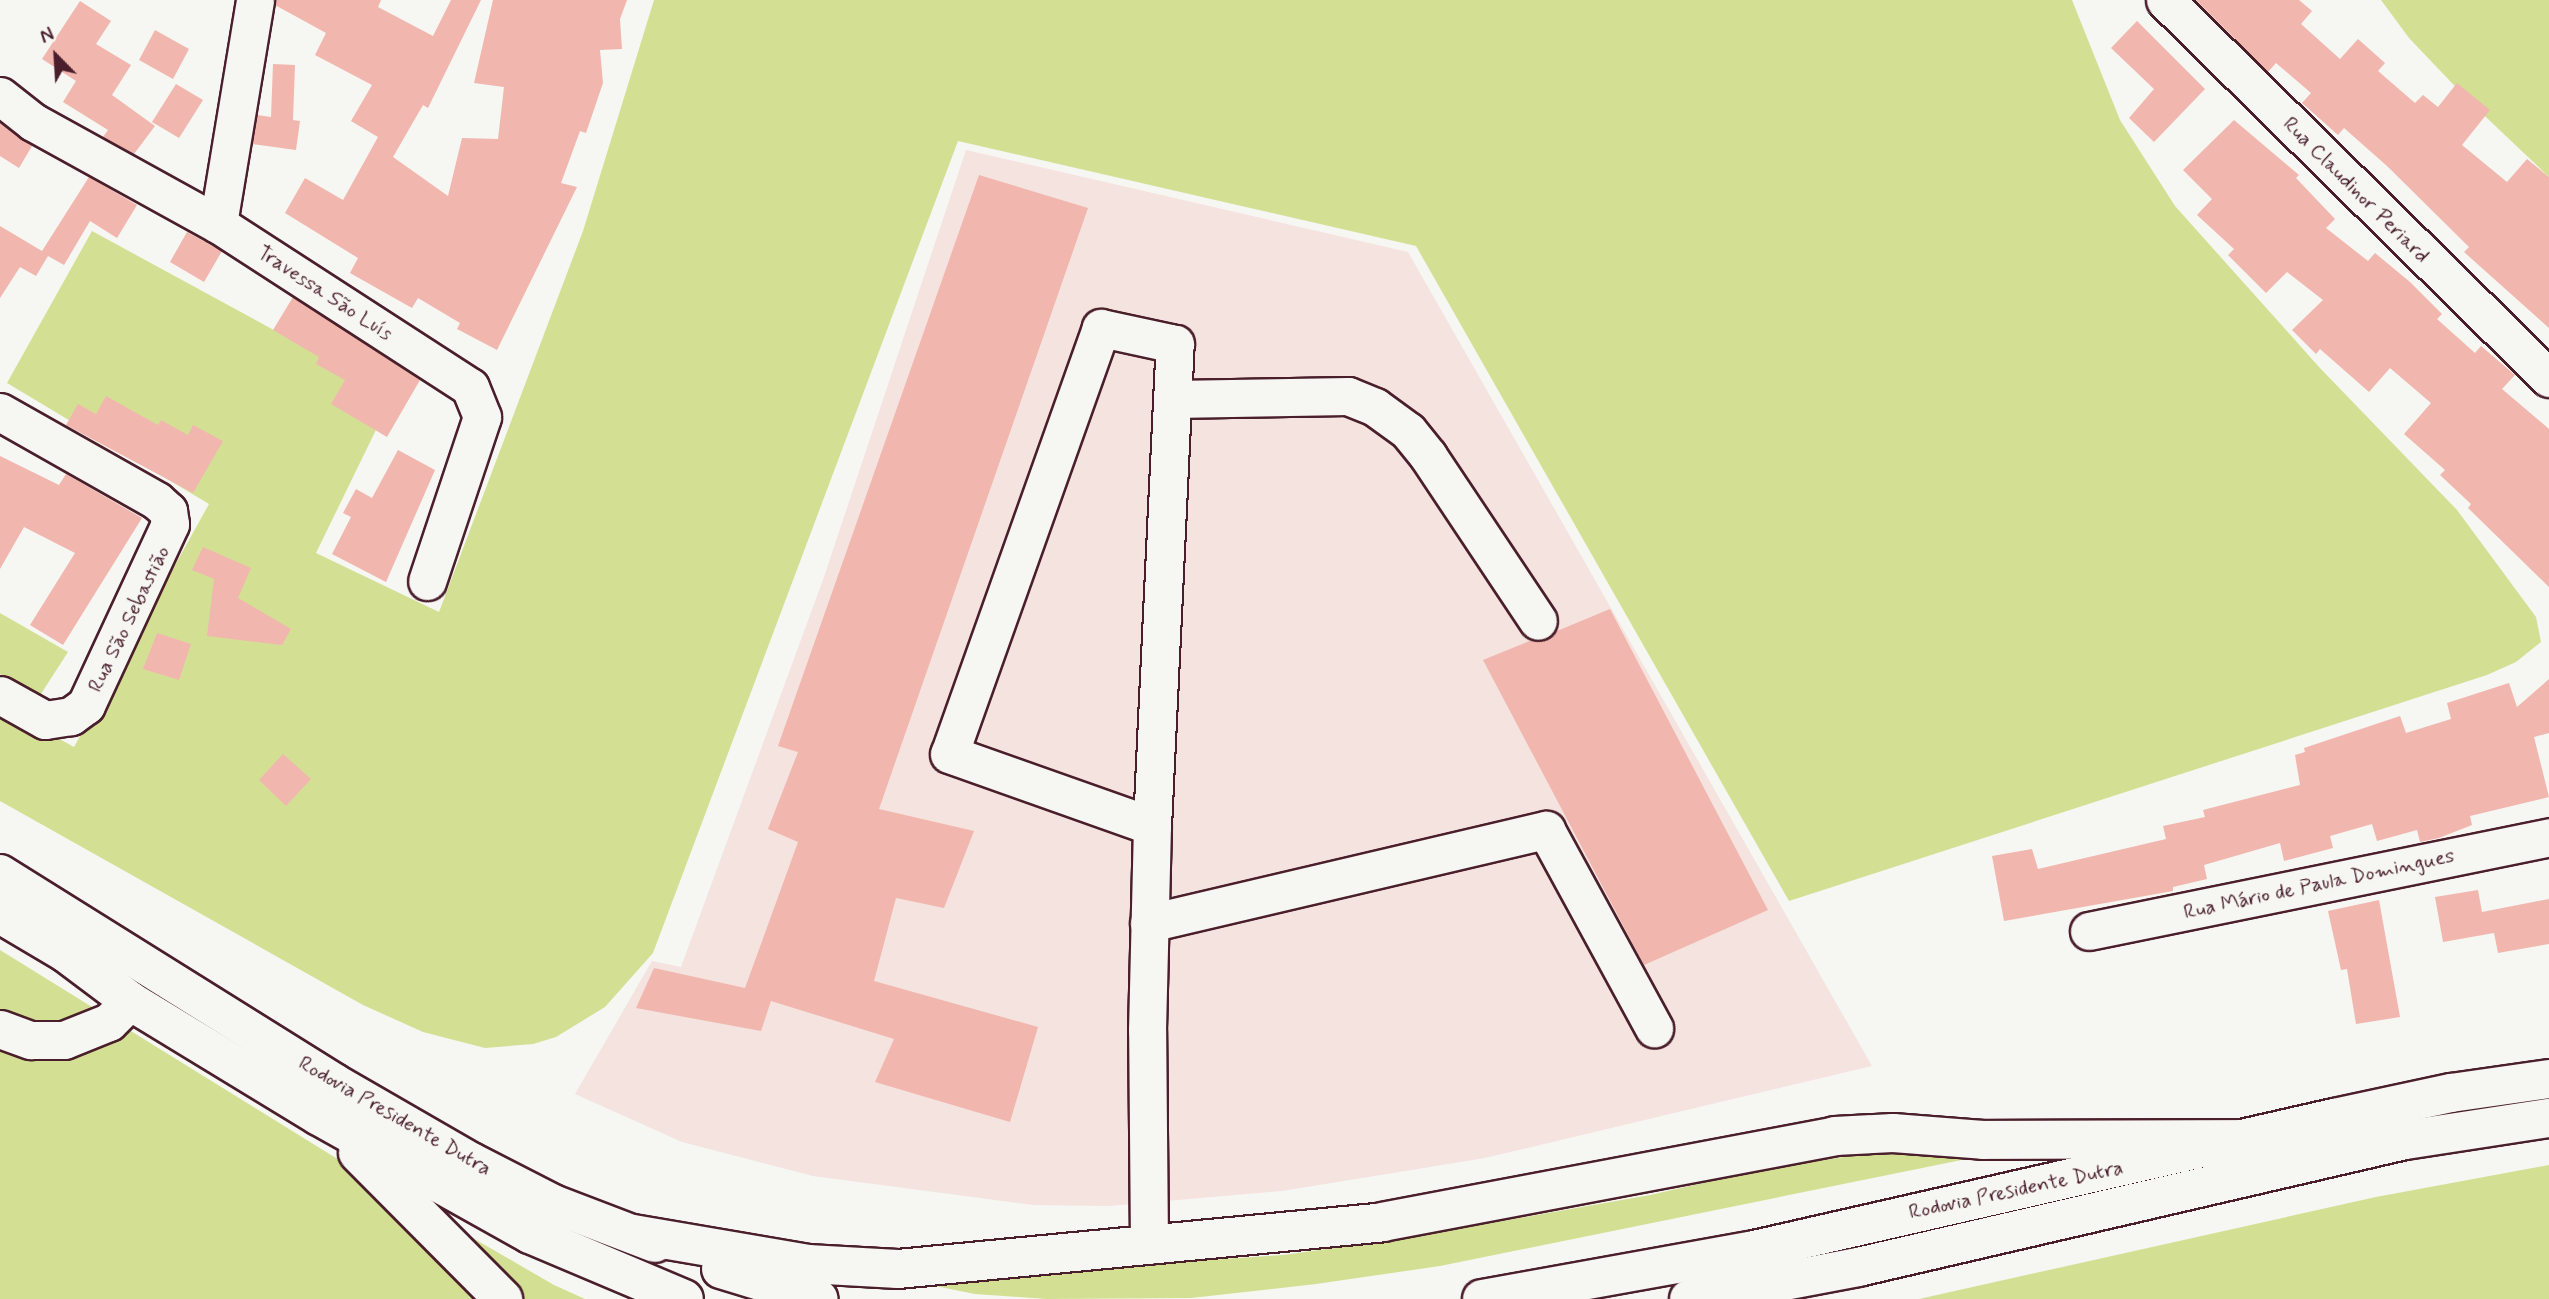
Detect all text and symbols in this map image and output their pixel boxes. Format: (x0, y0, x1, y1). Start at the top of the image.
north arrow (21, 21, 91, 91)
text: N (36, 22, 58, 50)
street label: Rua Claudinor Periard (2279, 113, 2433, 267)
street label: Travessa São Luís (252, 239, 398, 347)
street label: Rua São Sebastião (83, 542, 175, 696)
street label: Rua Mário de Paula Domingues (2181, 843, 2457, 925)
street label: Rodovia Presidente Dutra (293, 1050, 497, 1182)
street label: Rodovia Presidente Dutra (1906, 1155, 2126, 1225)

